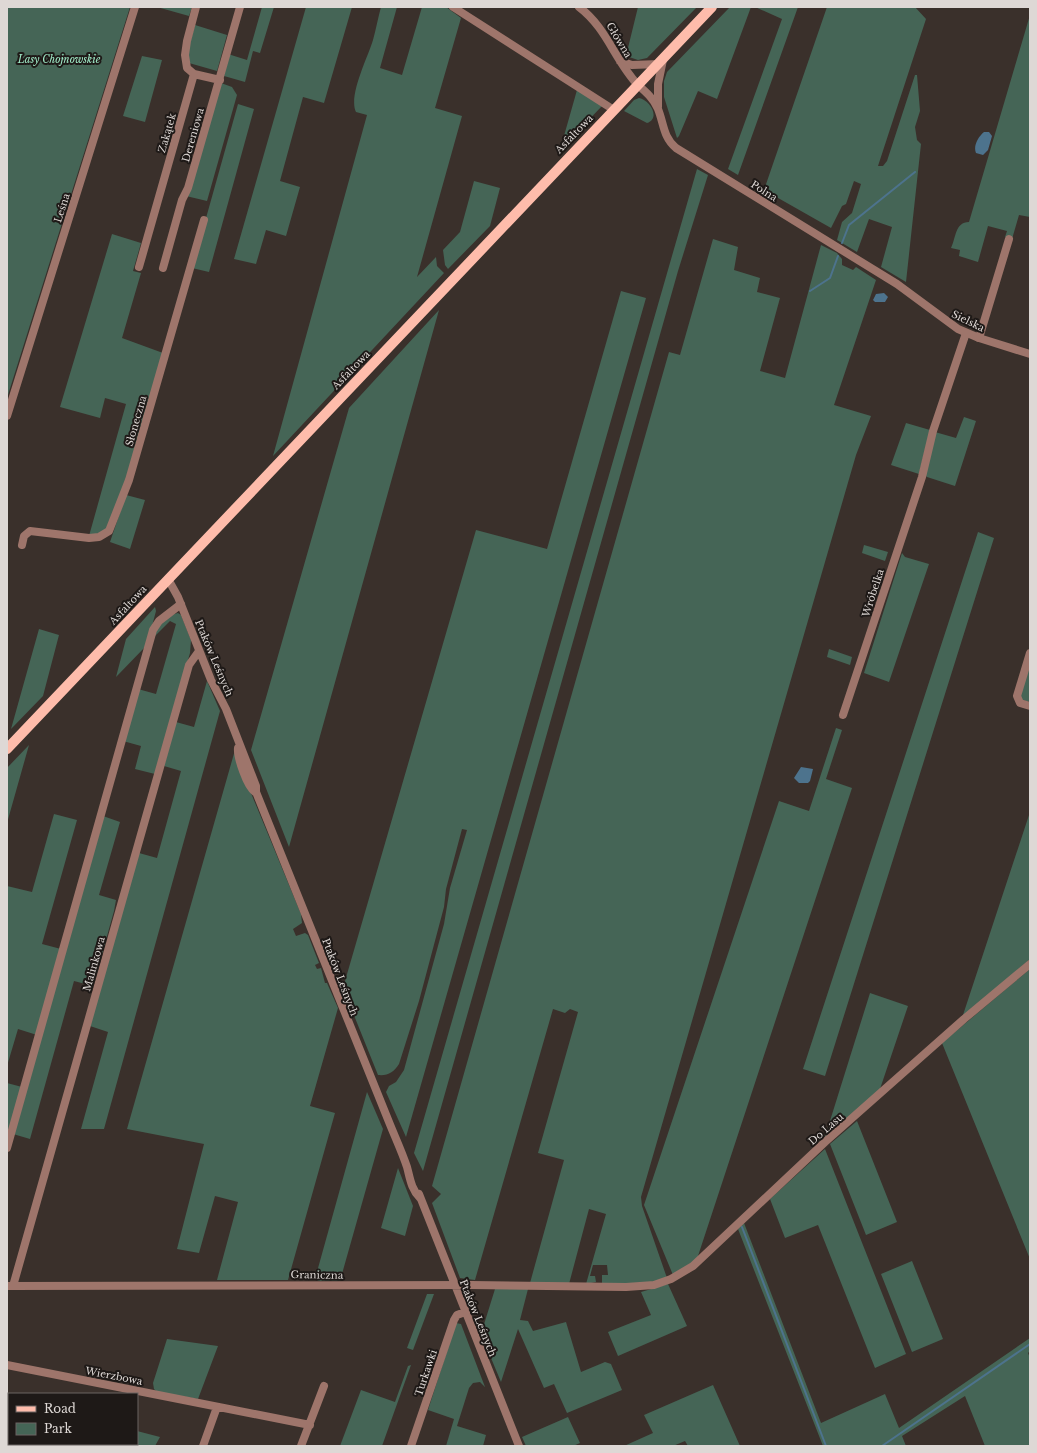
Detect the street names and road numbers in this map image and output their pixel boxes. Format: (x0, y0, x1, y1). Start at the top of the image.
street label: Główna (603, 20, 635, 61)
street label: Dereniowa (179, 106, 207, 163)
street label: Zakątek (155, 111, 179, 154)
street label: Asfaltowa (552, 111, 596, 157)
street label: Polna (748, 178, 780, 204)
street label: Leśna (51, 191, 73, 224)
street label: Sielska (949, 307, 987, 335)
street label: Asfaltowa (329, 347, 373, 393)
street label: Słoneczna (123, 394, 150, 448)
street label: Wróbelka (859, 567, 887, 620)
street label: Asfaltowa (106, 582, 150, 628)
street label: Ptaków Leśnych (192, 618, 236, 698)
street label: Malinkowa (80, 935, 108, 993)
street label: Ptaków Leśnych (319, 936, 361, 1018)
street label: Do Lasu (806, 1110, 846, 1148)
street label: Graniczna (291, 1268, 344, 1282)
street label: Ptaków Leśnych (457, 1278, 499, 1359)
street label: Turkawki (412, 1347, 440, 1398)
street label: Wierzbowa (83, 1364, 144, 1388)

